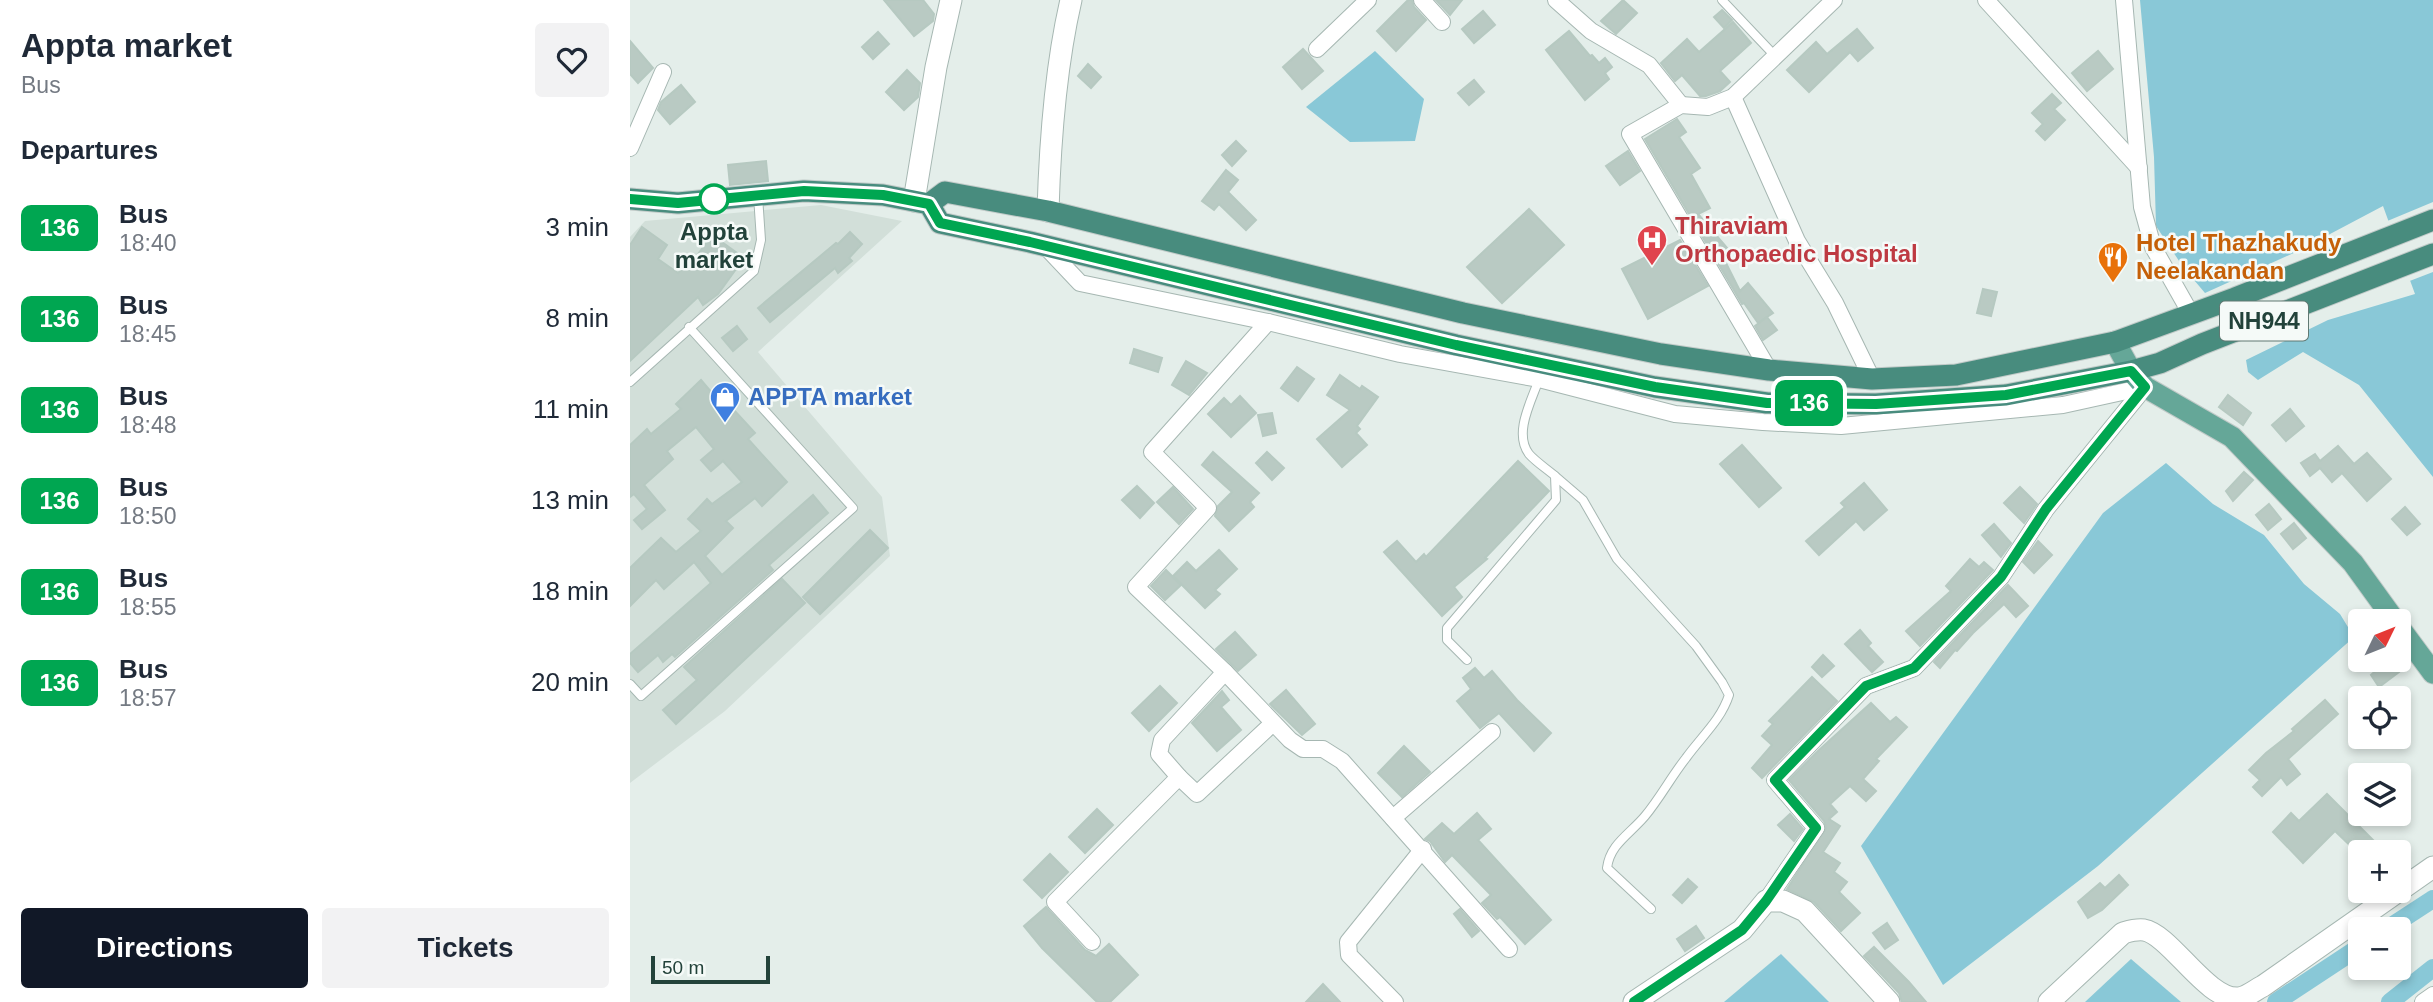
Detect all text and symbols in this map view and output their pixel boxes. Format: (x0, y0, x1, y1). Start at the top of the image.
button: heart (535, 23, 609, 97)
text: Appta market (21, 27, 232, 64)
text: Bus (21, 72, 61, 98)
text: Departures (21, 135, 158, 165)
marker: Appta market (699, 184, 729, 214)
text: Bus (119, 199, 168, 229)
text: 3 min (545, 212, 609, 242)
place label: Thiraviam Orthopaedic Hospital (1675, 212, 1918, 267)
text: 136 (39, 214, 80, 241)
place label: Appta market (675, 218, 753, 273)
hospital icon: Thiraviam Orthopaedic Hospital (1635, 223, 1669, 267)
place label: Hotel Thazhakudy Neelakandan (2136, 229, 2342, 284)
text: 18:40 (119, 230, 177, 256)
restaurant icon: Hotel Thazhakudy Neelakandan (2096, 240, 2130, 284)
text: Bus (119, 290, 168, 320)
road number: NH944 (2220, 302, 2308, 340)
text: 8 min (545, 303, 609, 333)
text: 136 (39, 305, 80, 332)
text: 18:45 (119, 321, 177, 347)
shop icon: APPTA market (708, 380, 742, 424)
line badge: 136 (1769, 380, 1849, 426)
text: Bus (119, 381, 168, 411)
place label: APPTA market (748, 383, 912, 410)
text: 136 (1789, 389, 1829, 416)
text: 11 min (533, 394, 609, 424)
text: 136 (39, 396, 80, 423)
text: 18:48 (119, 412, 177, 438)
text: Bus (119, 472, 168, 502)
text: 13 min (531, 485, 609, 515)
text: 136 (39, 487, 80, 514)
text: 18:50 (119, 503, 177, 529)
text: Bus (119, 563, 168, 593)
text: 18 min (531, 576, 609, 606)
text: 136 (39, 578, 80, 605)
text: 18:55 (119, 594, 177, 620)
north arrow (2348, 609, 2412, 672)
map controls (2348, 609, 2411, 980)
text: Bus (119, 654, 168, 684)
text: 20 min (531, 667, 609, 697)
text: 136 (39, 669, 80, 696)
text: 18:57 (119, 685, 177, 711)
button: locate (2348, 686, 2411, 749)
button: layers (2348, 763, 2411, 826)
button: + (2348, 840, 2411, 903)
button: Directions (21, 908, 308, 988)
button: Tickets (322, 908, 609, 988)
button: − (2348, 917, 2411, 980)
scale bar (651, 953, 770, 985)
text: 50 m (662, 957, 704, 978)

